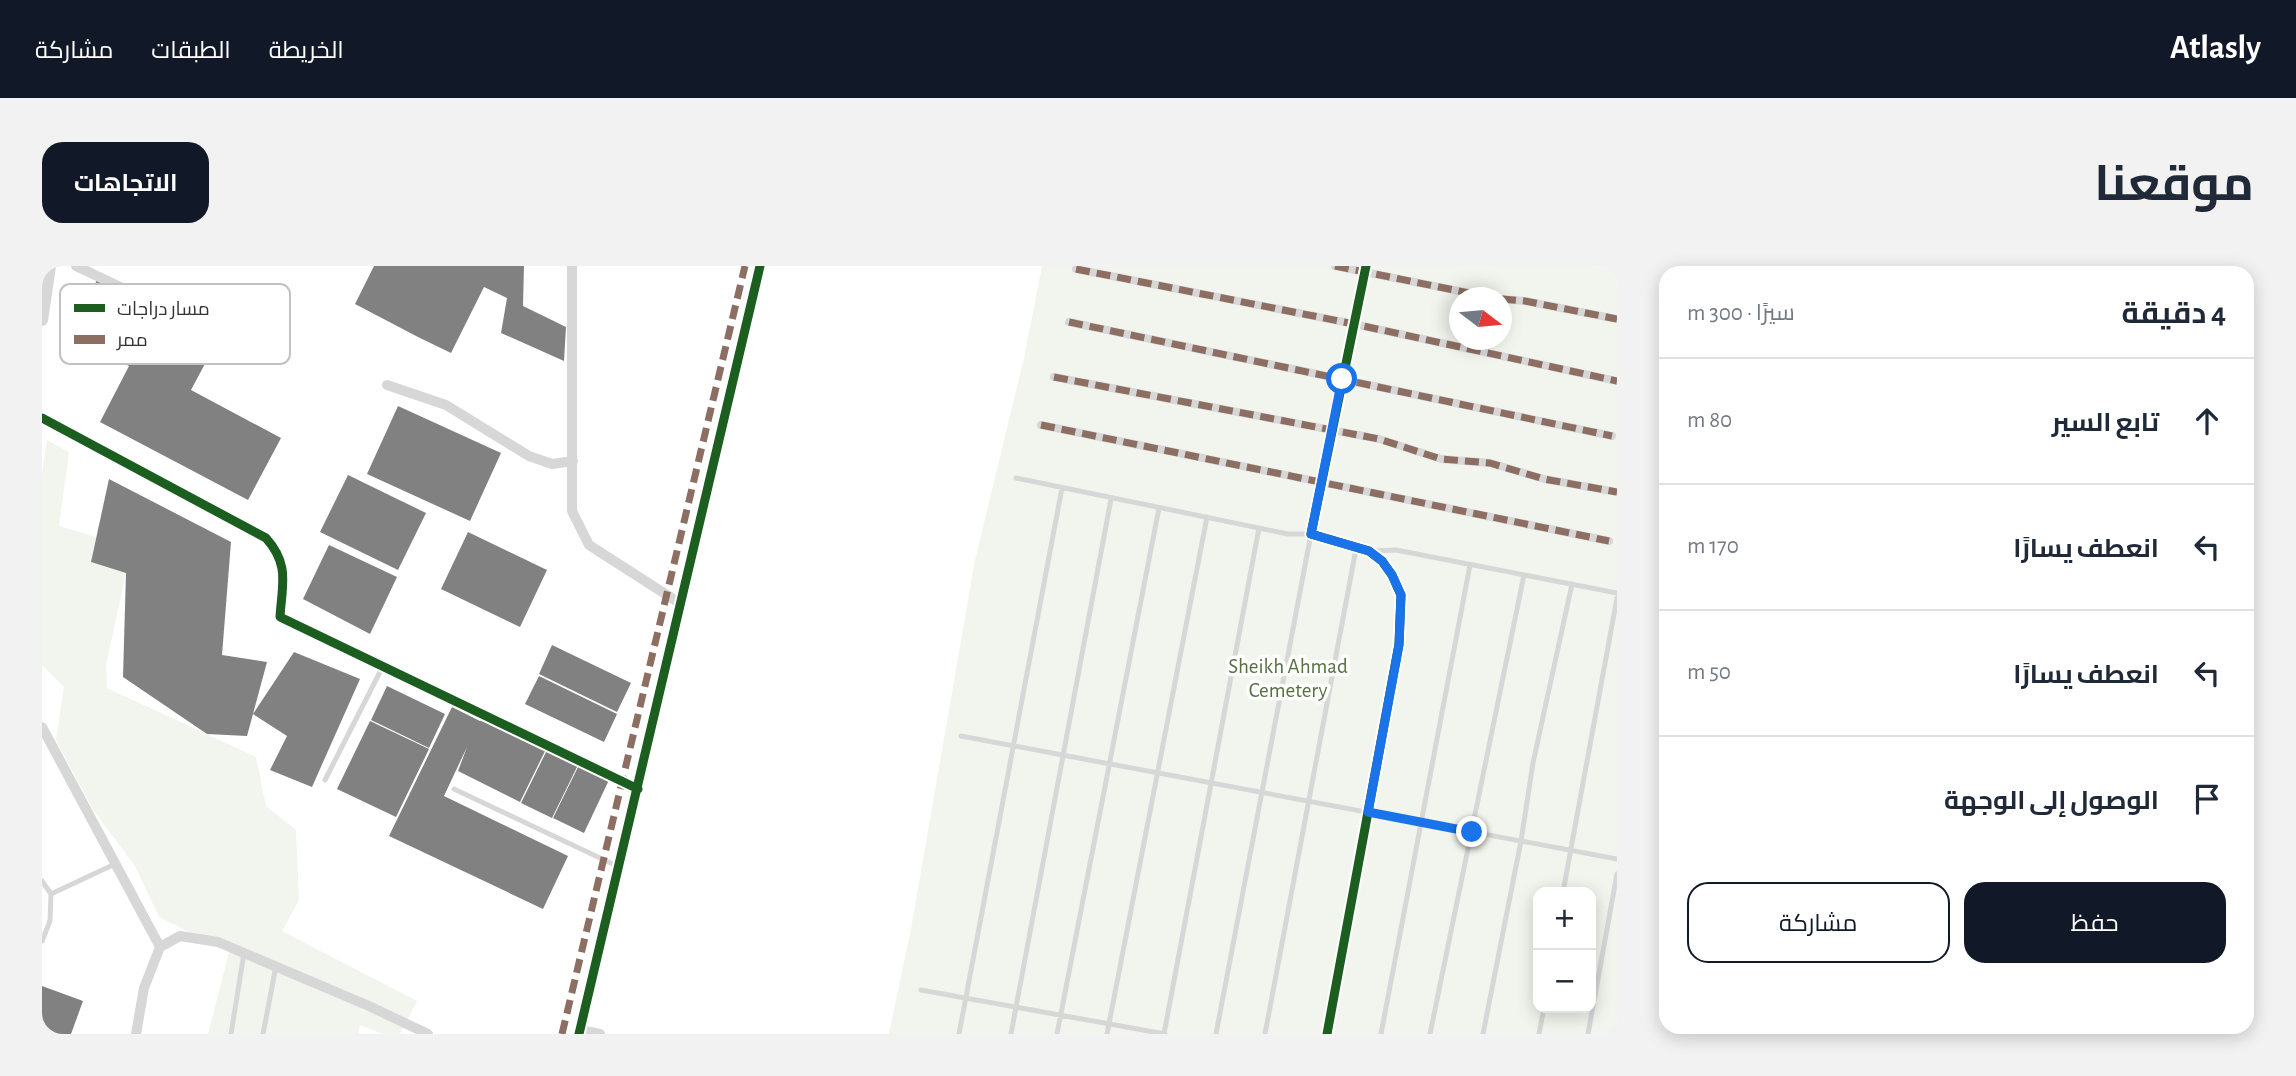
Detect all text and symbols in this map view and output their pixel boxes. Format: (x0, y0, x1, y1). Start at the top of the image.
text: Atlasly (2170, 32, 2261, 65)
text: مشاركة (35, 39, 113, 63)
text: الطبقات (151, 39, 231, 63)
text: الخريطة (269, 39, 344, 63)
button: الاتجاهات (42, 142, 209, 223)
text: موقعنا (2094, 161, 2254, 210)
legend (60, 284, 290, 364)
north arrow (1449, 287, 1512, 350)
text: 4 دقيقة (2122, 299, 2226, 329)
text: مسار دراجات (117, 300, 210, 320)
text: سيرًا · 300 m (1687, 302, 1795, 325)
text: ممر (116, 331, 148, 351)
route start (1326, 363, 1357, 394)
icon: ahead (2188, 402, 2226, 440)
text: 80 m (1687, 409, 1732, 432)
text: تابع السير (2052, 410, 2159, 436)
icon: left (2188, 528, 2226, 566)
text: 170 m (1687, 535, 1739, 558)
text: انعطف يسارًا (2013, 536, 2159, 562)
icon: left (2188, 654, 2226, 692)
park label: Sheikh Ahmad Cemetery (1228, 656, 1348, 701)
text: 50 m (1687, 661, 1731, 684)
text: انعطف يسارًا (2013, 662, 2159, 688)
icon: arrive (2188, 780, 2226, 818)
text: الوصول إلى الوجهة (1944, 788, 2159, 814)
route end (1456, 816, 1487, 847)
button: مشاركة (1687, 882, 1950, 963)
button: حفظ (1964, 882, 2226, 963)
map controls (1533, 887, 1596, 1013)
button: + (1533, 887, 1596, 950)
button: − (1533, 950, 1596, 1013)

